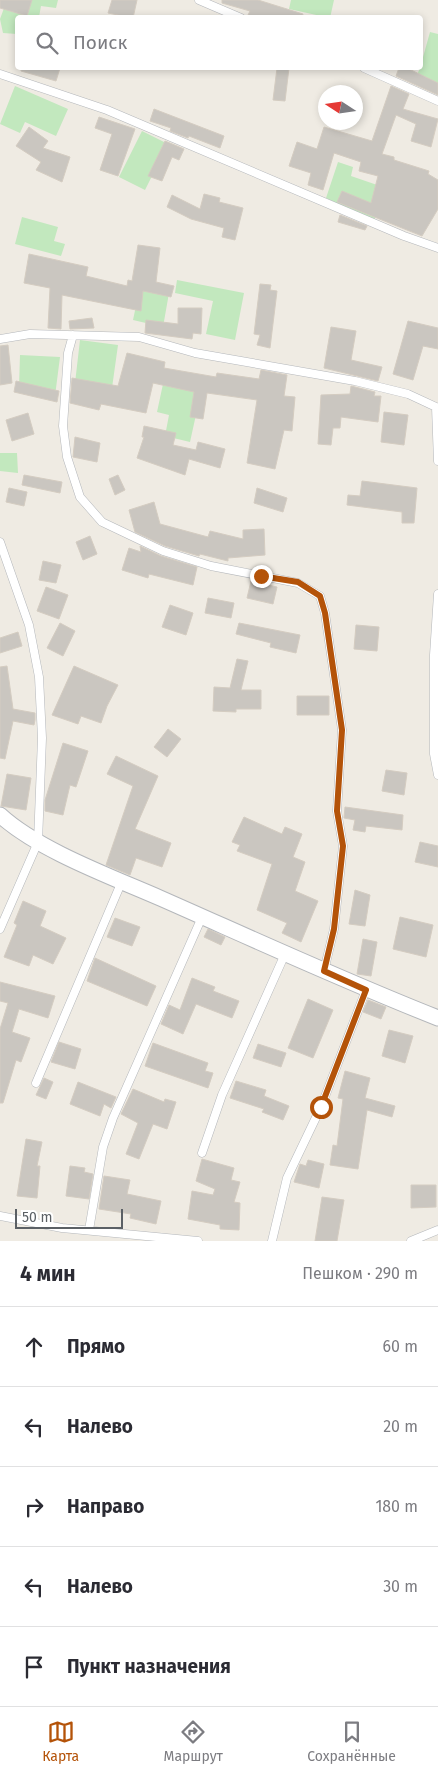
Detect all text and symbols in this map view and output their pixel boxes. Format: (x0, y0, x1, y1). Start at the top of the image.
search box (15, 15, 423, 70)
icon: search (33, 29, 61, 57)
text: Поиск (73, 31, 127, 54)
north arrow (318, 85, 363, 130)
route end (250, 565, 273, 588)
route start (310, 1096, 333, 1119)
scale bar (15, 1206, 122, 1229)
text: 50 m (22, 1209, 53, 1226)
text: 4 мин (20, 1261, 76, 1287)
text: Пешком · 290 m (302, 1264, 418, 1283)
icon: ahead (20, 1333, 48, 1361)
text: Прямо (67, 1335, 125, 1358)
text: 60 m (383, 1337, 418, 1356)
icon: left (20, 1413, 48, 1441)
text: Налево (67, 1415, 133, 1438)
text: 20 m (383, 1417, 418, 1436)
icon: right (20, 1493, 48, 1521)
text: Направо (67, 1495, 144, 1518)
text: 180 m (375, 1497, 418, 1516)
icon: left (20, 1573, 48, 1601)
text: Налево (67, 1575, 133, 1598)
text: 30 m (383, 1577, 418, 1596)
icon: arrive (20, 1653, 48, 1681)
text: Пункт назначения (67, 1655, 231, 1678)
tab: Карта (42, 1718, 79, 1765)
tab: Маршрут (164, 1718, 223, 1765)
tab: Сохранённые (307, 1718, 396, 1765)

